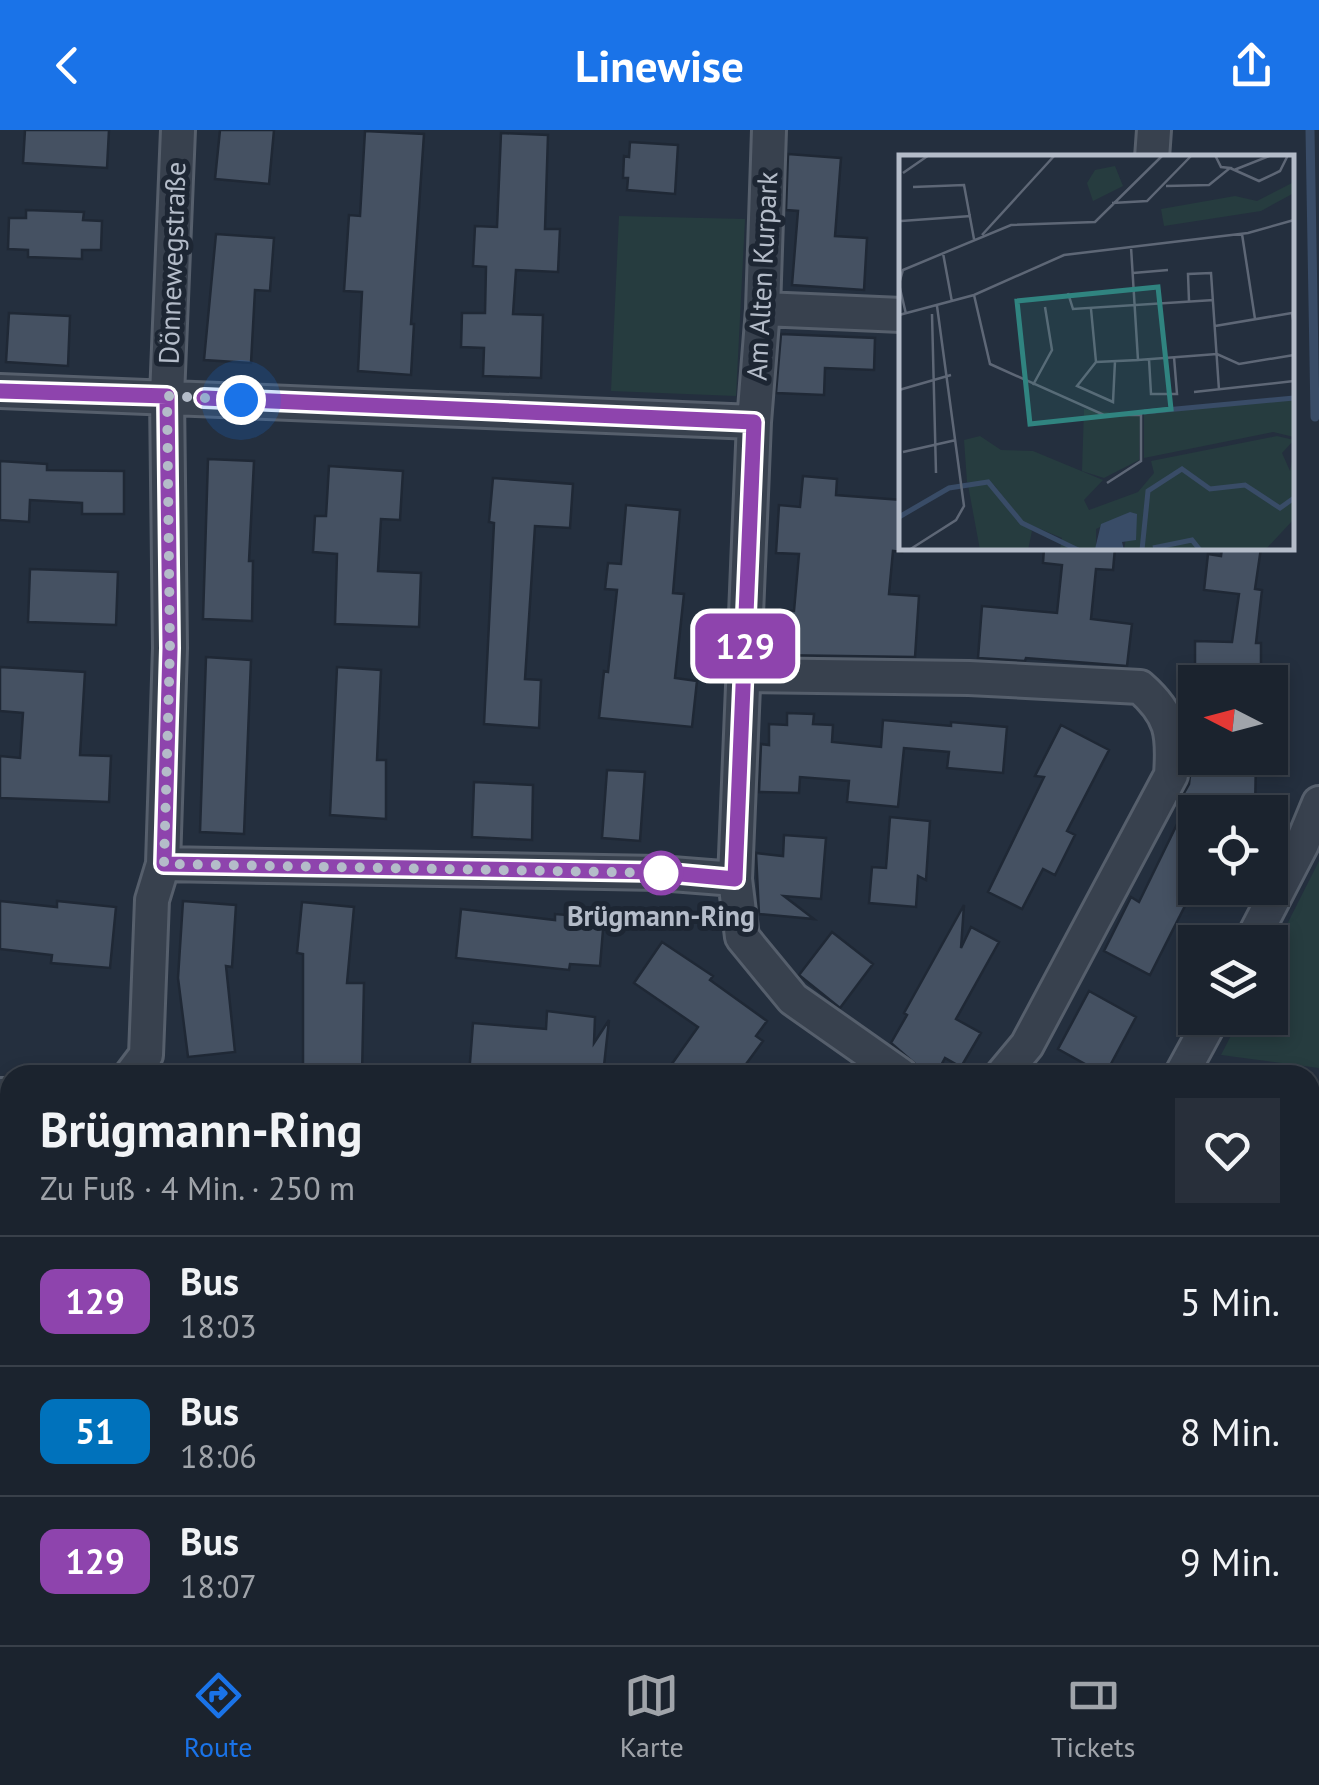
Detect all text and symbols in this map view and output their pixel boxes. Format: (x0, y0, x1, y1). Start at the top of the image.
text: Linewise (575, 36, 744, 94)
icon: back (40, 38, 95, 93)
icon: share (1224, 38, 1279, 93)
inset map (899, 155, 1294, 550)
street label: Dönnewegstraße (149, 161, 194, 365)
street label: Am Alten Kurpark (738, 170, 785, 381)
your location (216, 375, 266, 425)
line badge: 129 (688, 614, 802, 678)
text: 129 (715, 623, 775, 669)
north arrow (1178, 665, 1288, 775)
map controls (1178, 665, 1288, 1035)
button: locate (1178, 795, 1288, 905)
marker: Brügmann-Ring (640, 852, 682, 894)
place label: Brügmann-Ring (567, 897, 755, 934)
button: layers (1178, 925, 1288, 1035)
text: Brügmann-Ring (40, 1098, 363, 1160)
button: heart (1175, 1098, 1280, 1203)
text: Zu Fuß · 4 Min. · 250 m (40, 1167, 355, 1209)
text: Bus (180, 1256, 239, 1305)
text: 5 Min. (1180, 1277, 1280, 1326)
text: 129 (65, 1278, 125, 1324)
text: 18:03 (180, 1305, 257, 1347)
text: Bus (180, 1386, 239, 1435)
text: 8 Min. (1180, 1407, 1280, 1456)
text: 51 (75, 1408, 115, 1454)
text: 18:06 (180, 1435, 257, 1477)
text: Bus (180, 1516, 239, 1565)
text: 9 Min. (1180, 1537, 1280, 1586)
text: 129 (65, 1538, 125, 1584)
text: 18:07 (180, 1565, 257, 1607)
tab: Route (184, 1668, 252, 1765)
tab: Karte (620, 1668, 684, 1765)
tab: Tickets (1051, 1668, 1135, 1765)

